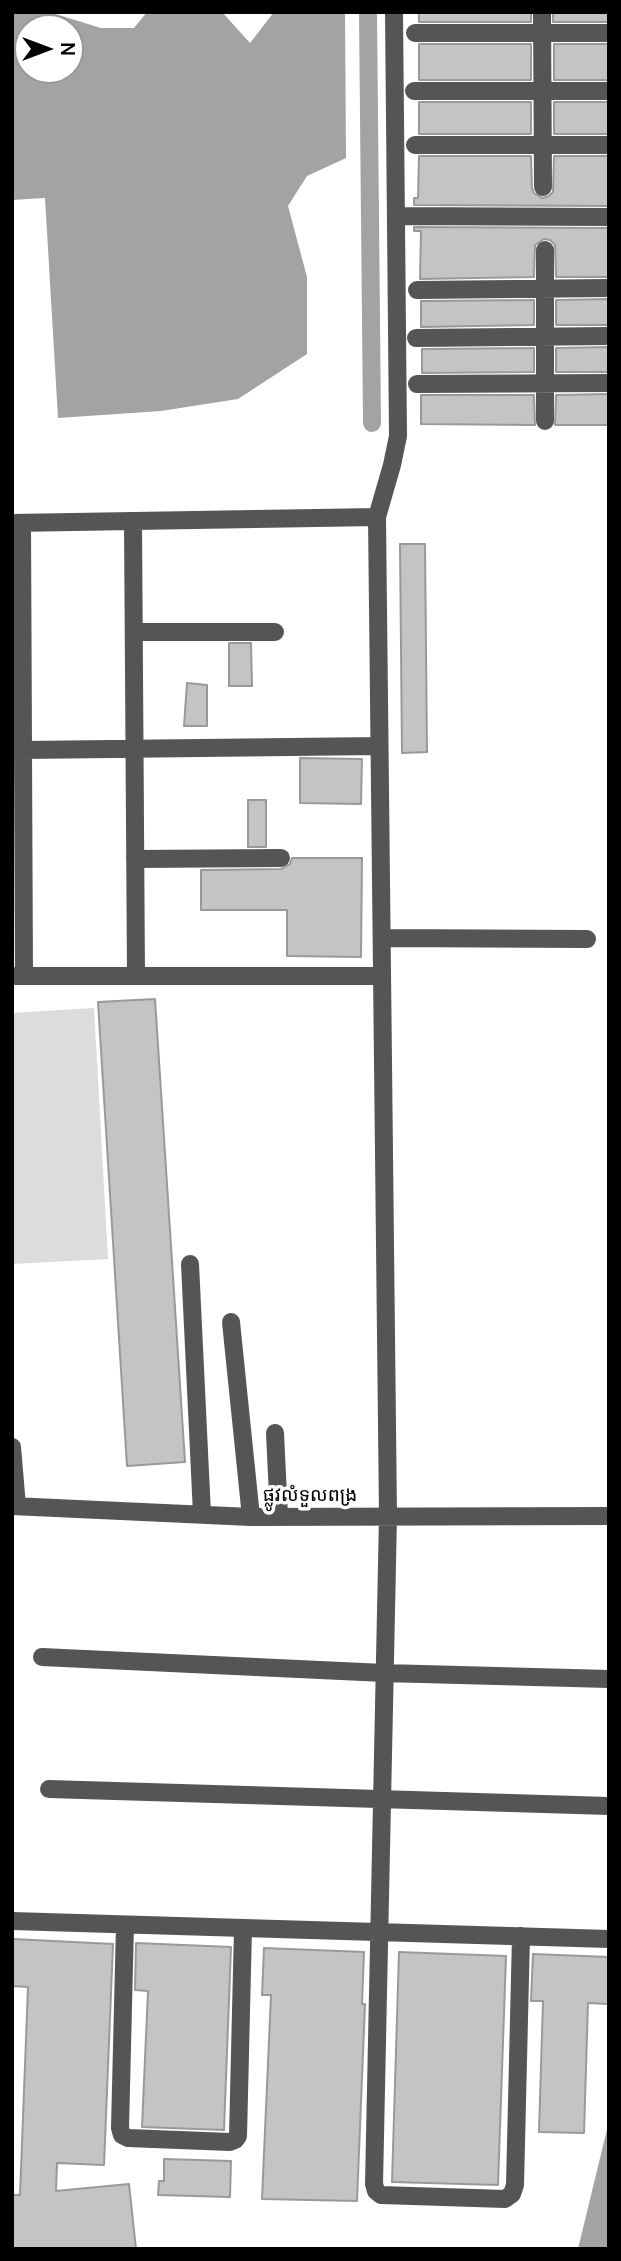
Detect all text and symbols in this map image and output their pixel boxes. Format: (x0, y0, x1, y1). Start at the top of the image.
north arrow (14, 14, 84, 84)
text: N (55, 42, 81, 56)
street label: ផ្លូវលំទួលពង្រ (263, 1485, 357, 1507)

